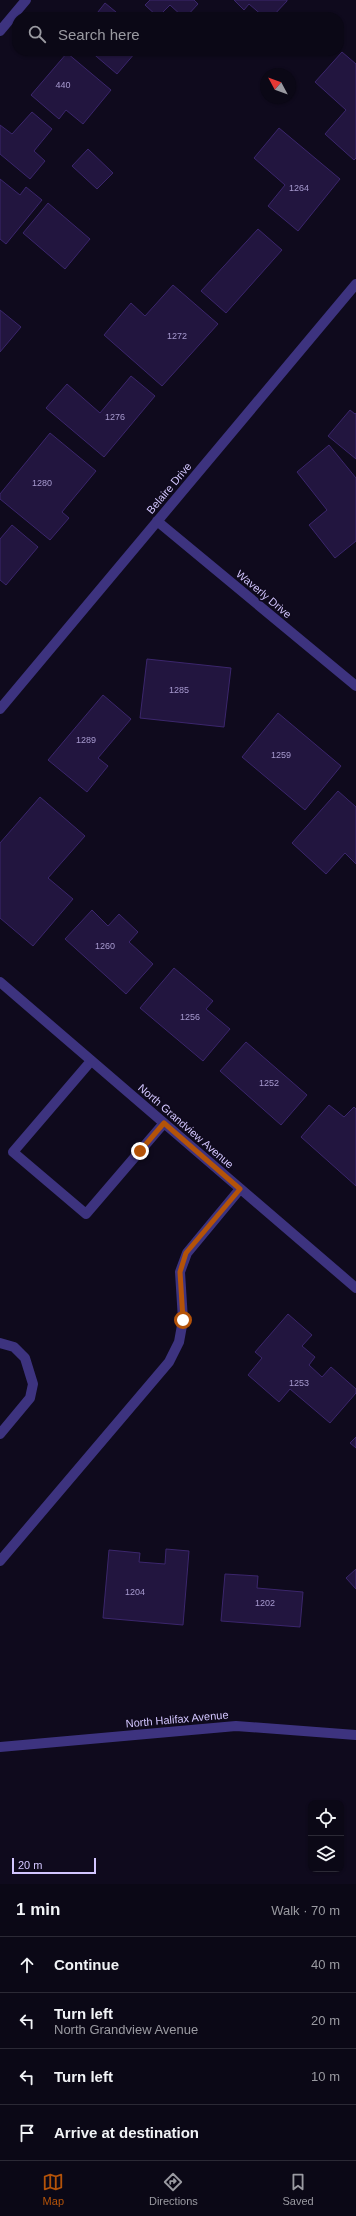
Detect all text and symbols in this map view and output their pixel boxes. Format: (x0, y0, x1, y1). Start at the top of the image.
search box (12, 12, 344, 56)
icon: search (26, 23, 48, 45)
text: Search here (58, 26, 140, 43)
north arrow (260, 68, 296, 104)
house number: 440 (55, 80, 71, 90)
house number: 1264 (289, 183, 309, 193)
house number: 1272 (167, 331, 187, 341)
house number: 1276 (105, 412, 125, 422)
street label: Belaire Drive (144, 460, 194, 516)
house number: 1280 (32, 478, 52, 488)
street label: Waverly Drive (234, 568, 294, 620)
house number: 1285 (169, 685, 189, 695)
house number: 1289 (76, 735, 96, 745)
house number: 1259 (271, 750, 291, 760)
house number: 1260 (95, 941, 115, 951)
house number: 1256 (180, 1012, 200, 1022)
house number: 1252 (259, 1078, 279, 1088)
street label: North Grandview Avenue (136, 1081, 236, 1171)
route end (131, 1142, 149, 1160)
route start (174, 1311, 192, 1329)
house number: 1253 (289, 1378, 309, 1388)
house number: 1204 (125, 1587, 145, 1597)
house number: 1202 (255, 1598, 275, 1608)
street label: North Halifax Avenue (125, 1709, 229, 1729)
map controls (308, 1800, 344, 1872)
button: locate (308, 1800, 344, 1836)
button: layers (308, 1836, 344, 1872)
scale bar (12, 1856, 96, 1875)
text: 20 m (18, 1859, 42, 1871)
text: 1 min (16, 1900, 60, 1919)
text: Walk · 70 m (271, 1903, 340, 1918)
icon: ahead (16, 1954, 38, 1976)
text: Continue (54, 1956, 119, 1973)
text: 40 m (311, 1957, 340, 1972)
text: Turn left (54, 2005, 113, 2022)
icon: left (16, 2010, 38, 2032)
text: 20 m (311, 2013, 340, 2028)
text: North Grandview Avenue (54, 2022, 198, 2037)
icon: left (16, 2066, 38, 2088)
text: Turn left (54, 2068, 113, 2085)
text: 10 m (311, 2069, 340, 2084)
icon: arrive (16, 2122, 38, 2144)
text: Arrive at destination (54, 2124, 199, 2141)
tab: Map (42, 2171, 64, 2207)
tab: Directions (149, 2171, 198, 2207)
tab: Saved (282, 2171, 314, 2207)

